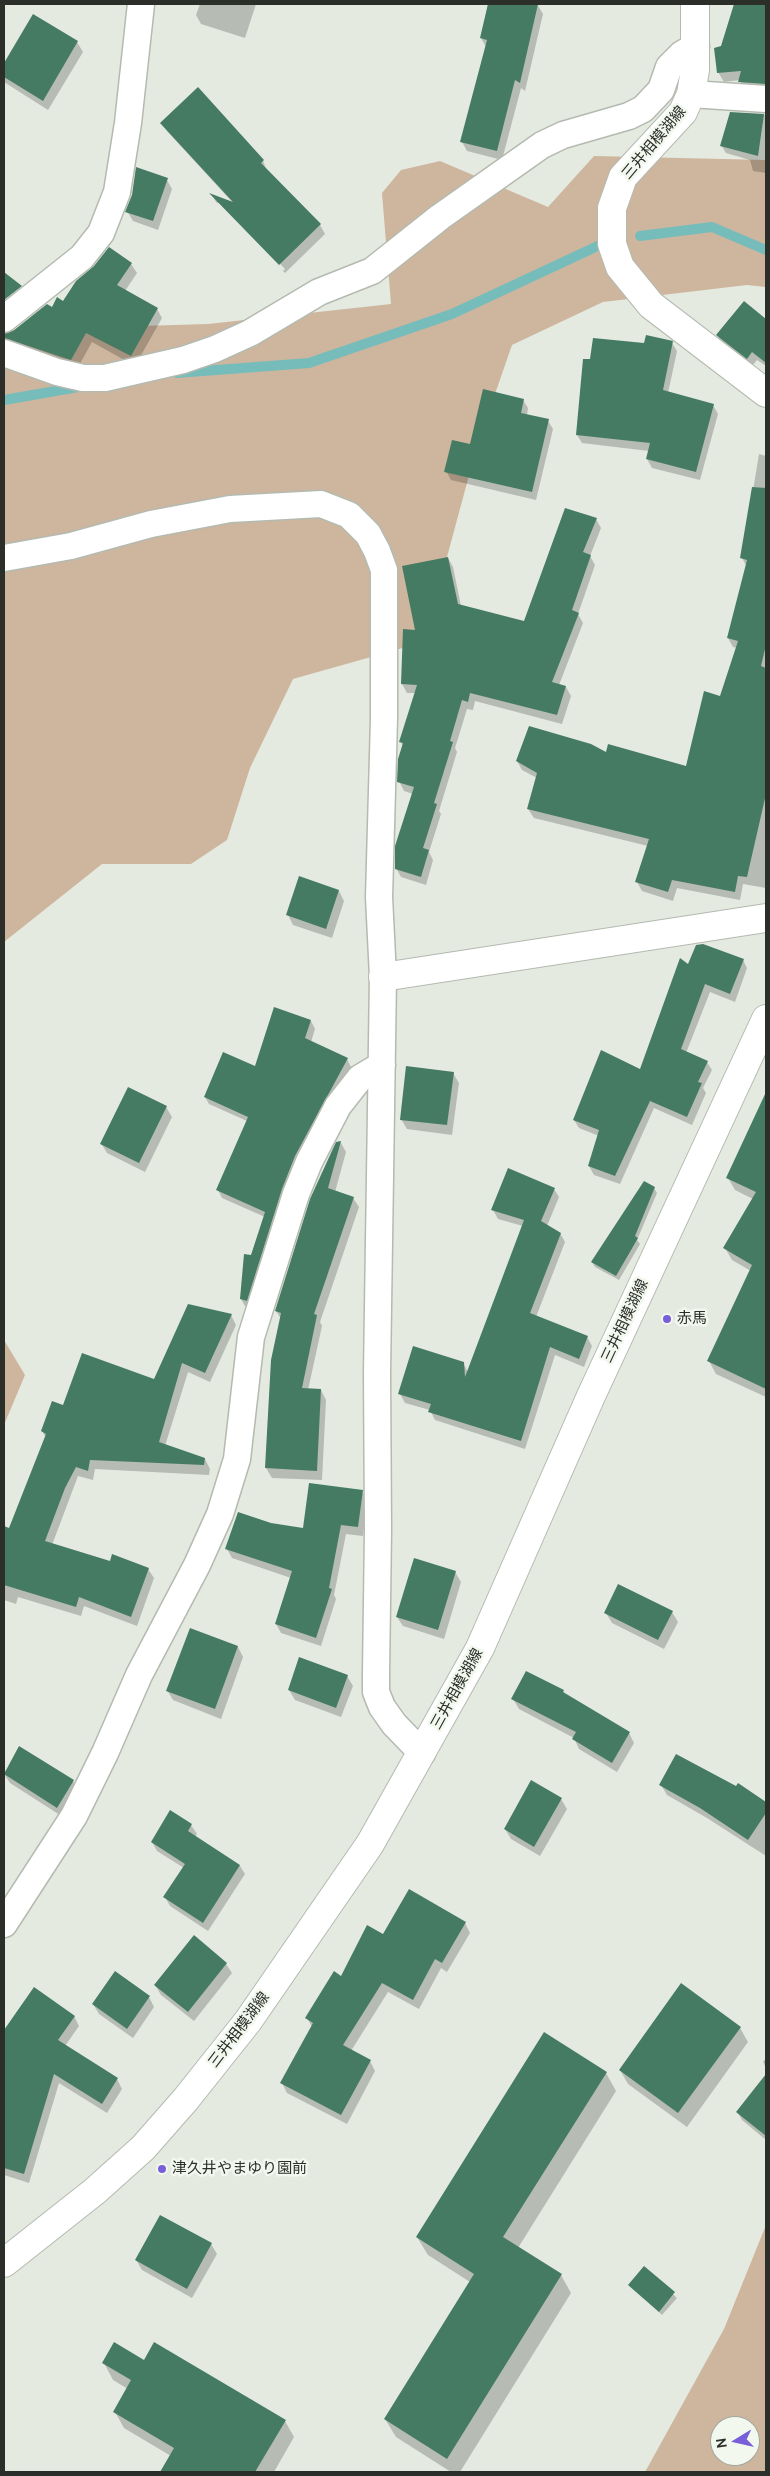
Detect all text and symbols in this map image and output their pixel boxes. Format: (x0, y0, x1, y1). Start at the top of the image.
street label: 三井相模湖線 (618, 103, 690, 183)
street label: 三井相模湖線 (598, 1276, 652, 1366)
place label: 赤馬 (677, 1310, 707, 1328)
marker: 赤馬 (661, 1313, 673, 1325)
street label: 三井相模湖線 (427, 1645, 487, 1733)
street label: 三井相模湖線 (205, 1989, 273, 2071)
place label: 津久井やまゆり園前 (172, 2160, 307, 2178)
marker: 津久井やまゆり園前 (156, 2163, 168, 2175)
north arrow (710, 2416, 760, 2466)
text: N (712, 2437, 731, 2449)

